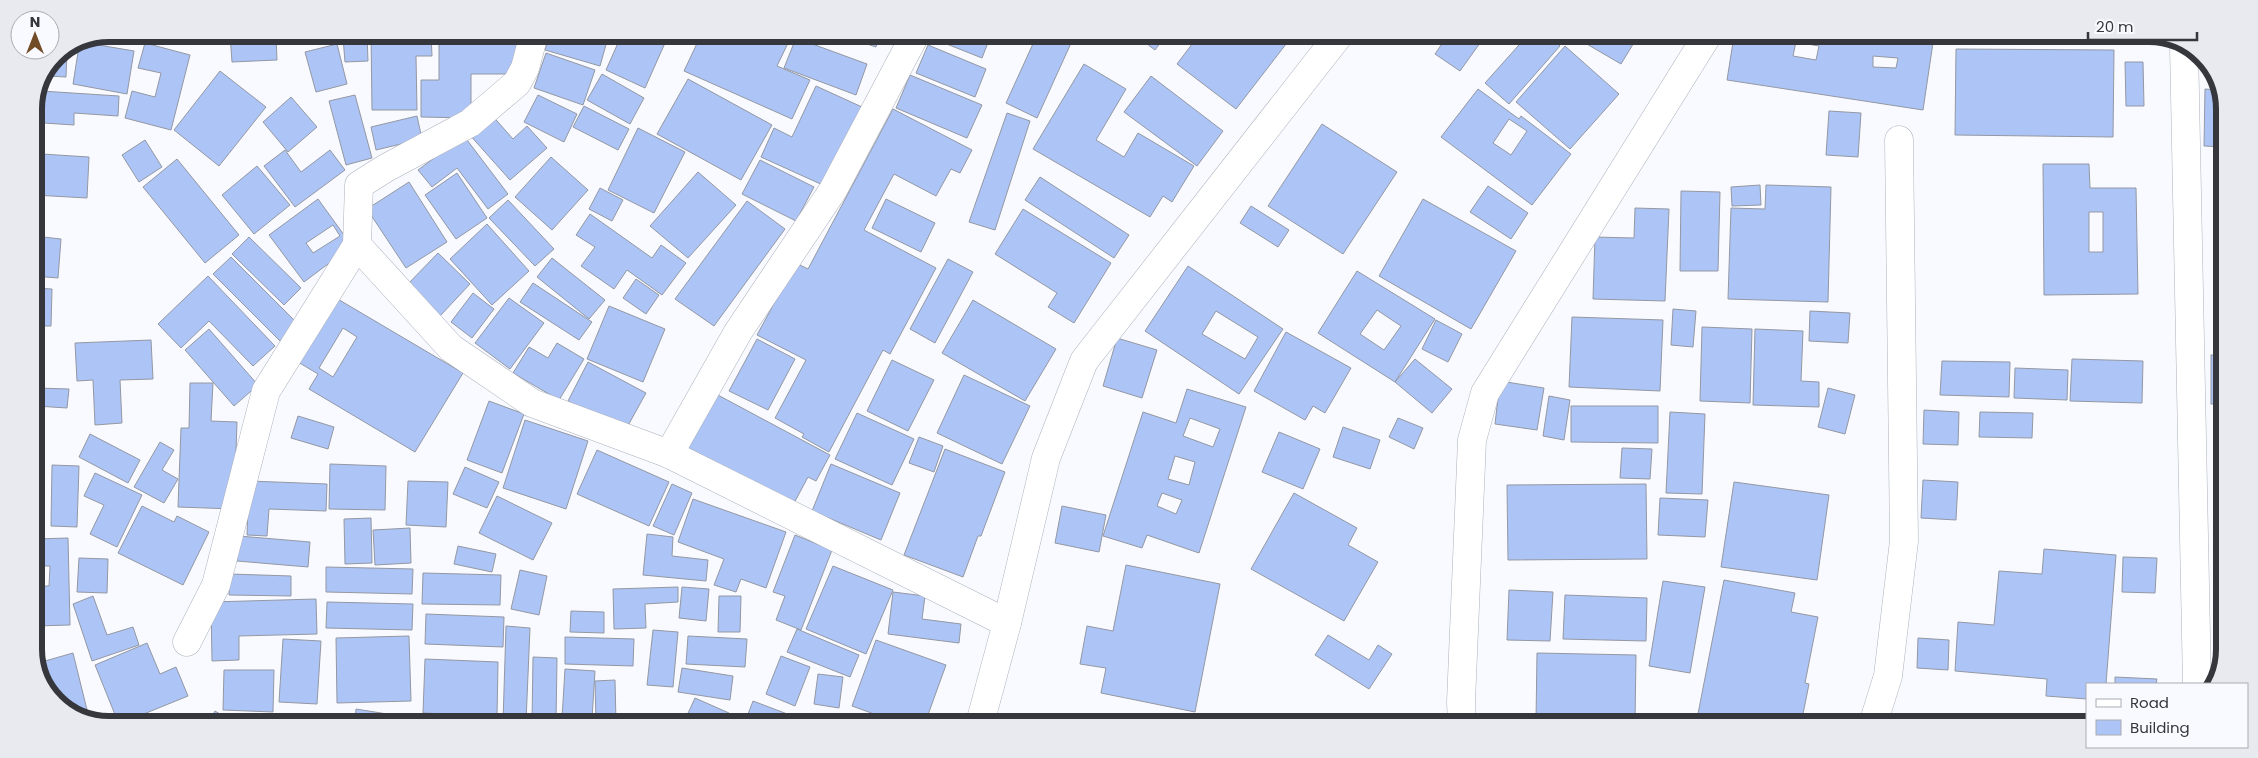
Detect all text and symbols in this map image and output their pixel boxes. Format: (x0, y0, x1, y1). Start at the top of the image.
north arrow (10, 10, 60, 60)
scale bar (2088, 10, 2197, 42)
text: N (30, 12, 40, 32)
text: 20 m (2096, 16, 2134, 37)
legend (2086, 683, 2248, 748)
text: Road (2130, 692, 2169, 713)
text: Building (2130, 717, 2190, 738)

